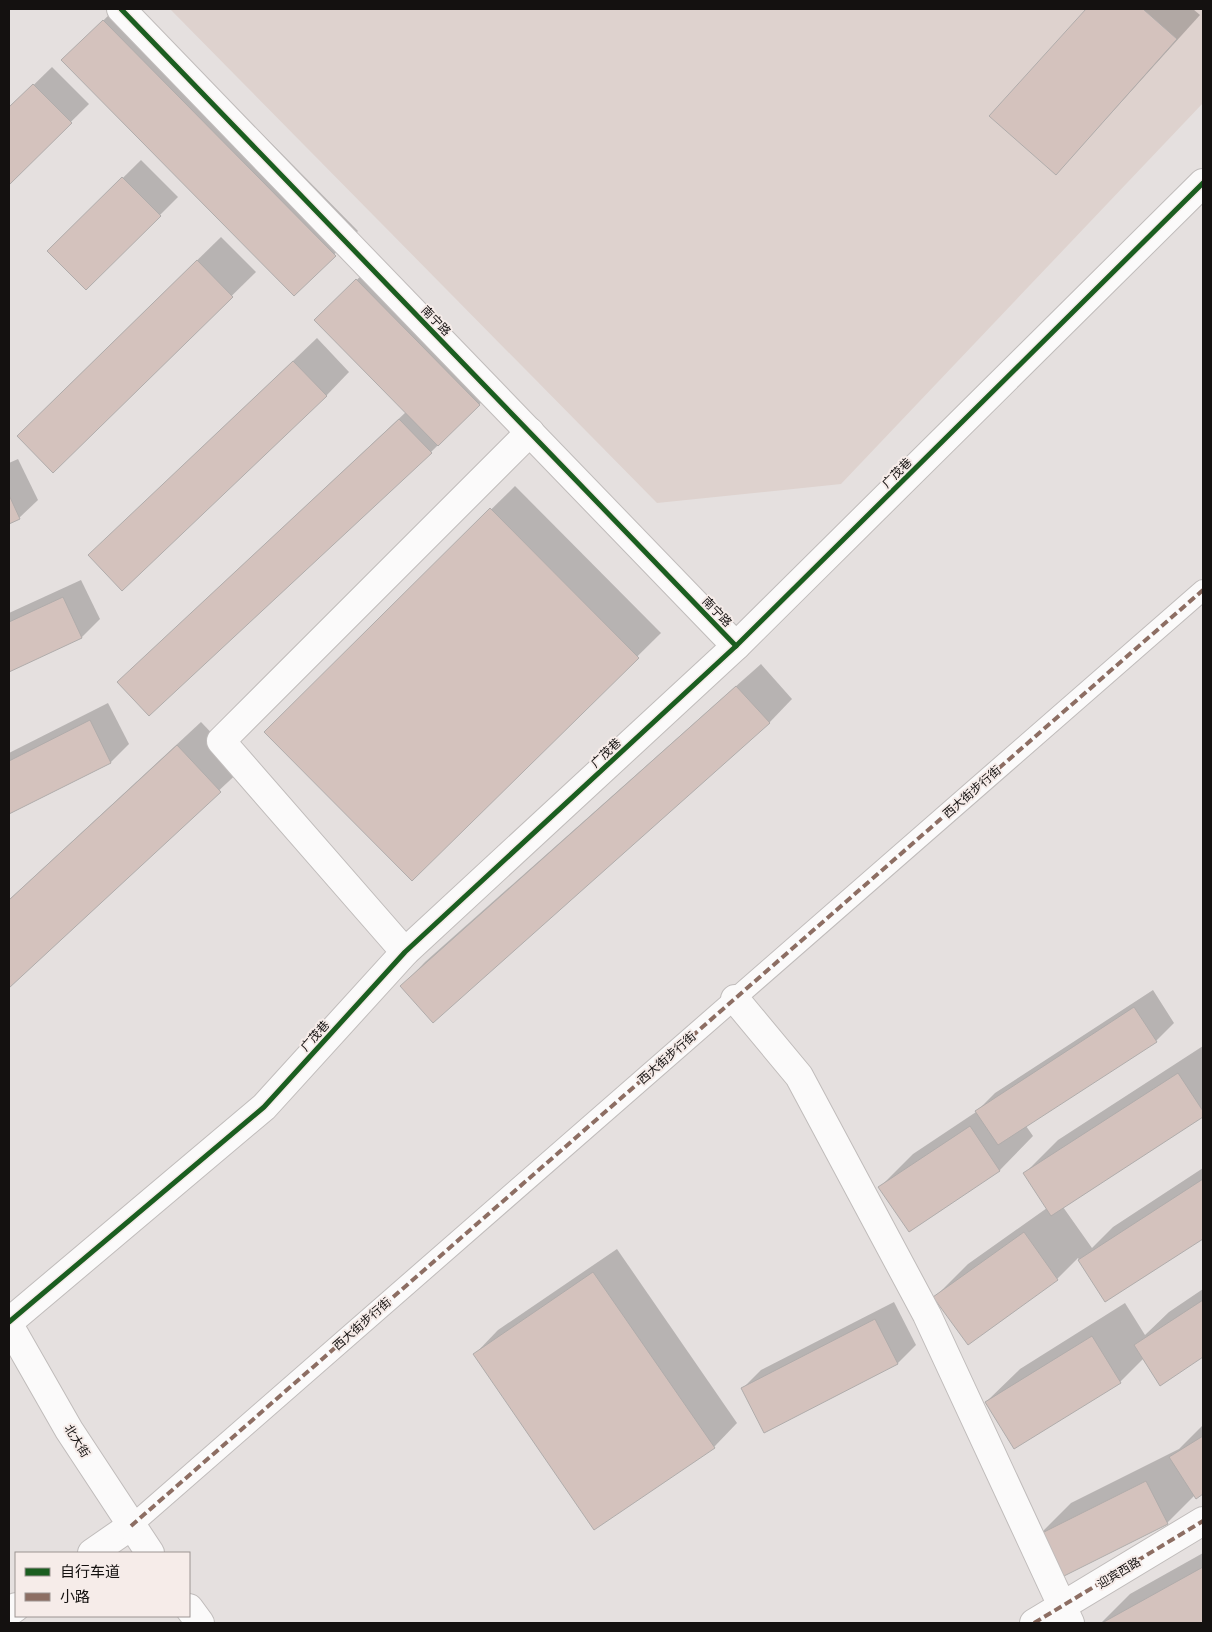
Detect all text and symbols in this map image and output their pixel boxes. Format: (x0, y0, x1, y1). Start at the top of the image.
street label: 南宁路 (418, 303, 454, 339)
street label: 广茂巷 (879, 455, 915, 491)
street label: 南宁路 (699, 594, 735, 630)
street label: 广茂巷 (588, 736, 624, 770)
street label: 西大街步行街 (940, 763, 1004, 821)
street label: 广茂巷 (298, 1018, 332, 1054)
street label: 西大街步行街 (635, 1029, 699, 1087)
street label: 西大街步行街 (330, 1295, 394, 1353)
street label: 北大街 (62, 1422, 92, 1460)
legend (15, 1552, 190, 1617)
street label: 迎宾西路 (1095, 1555, 1143, 1591)
text: 自行车道 (60, 1563, 120, 1580)
text: 小路 (60, 1588, 90, 1605)

